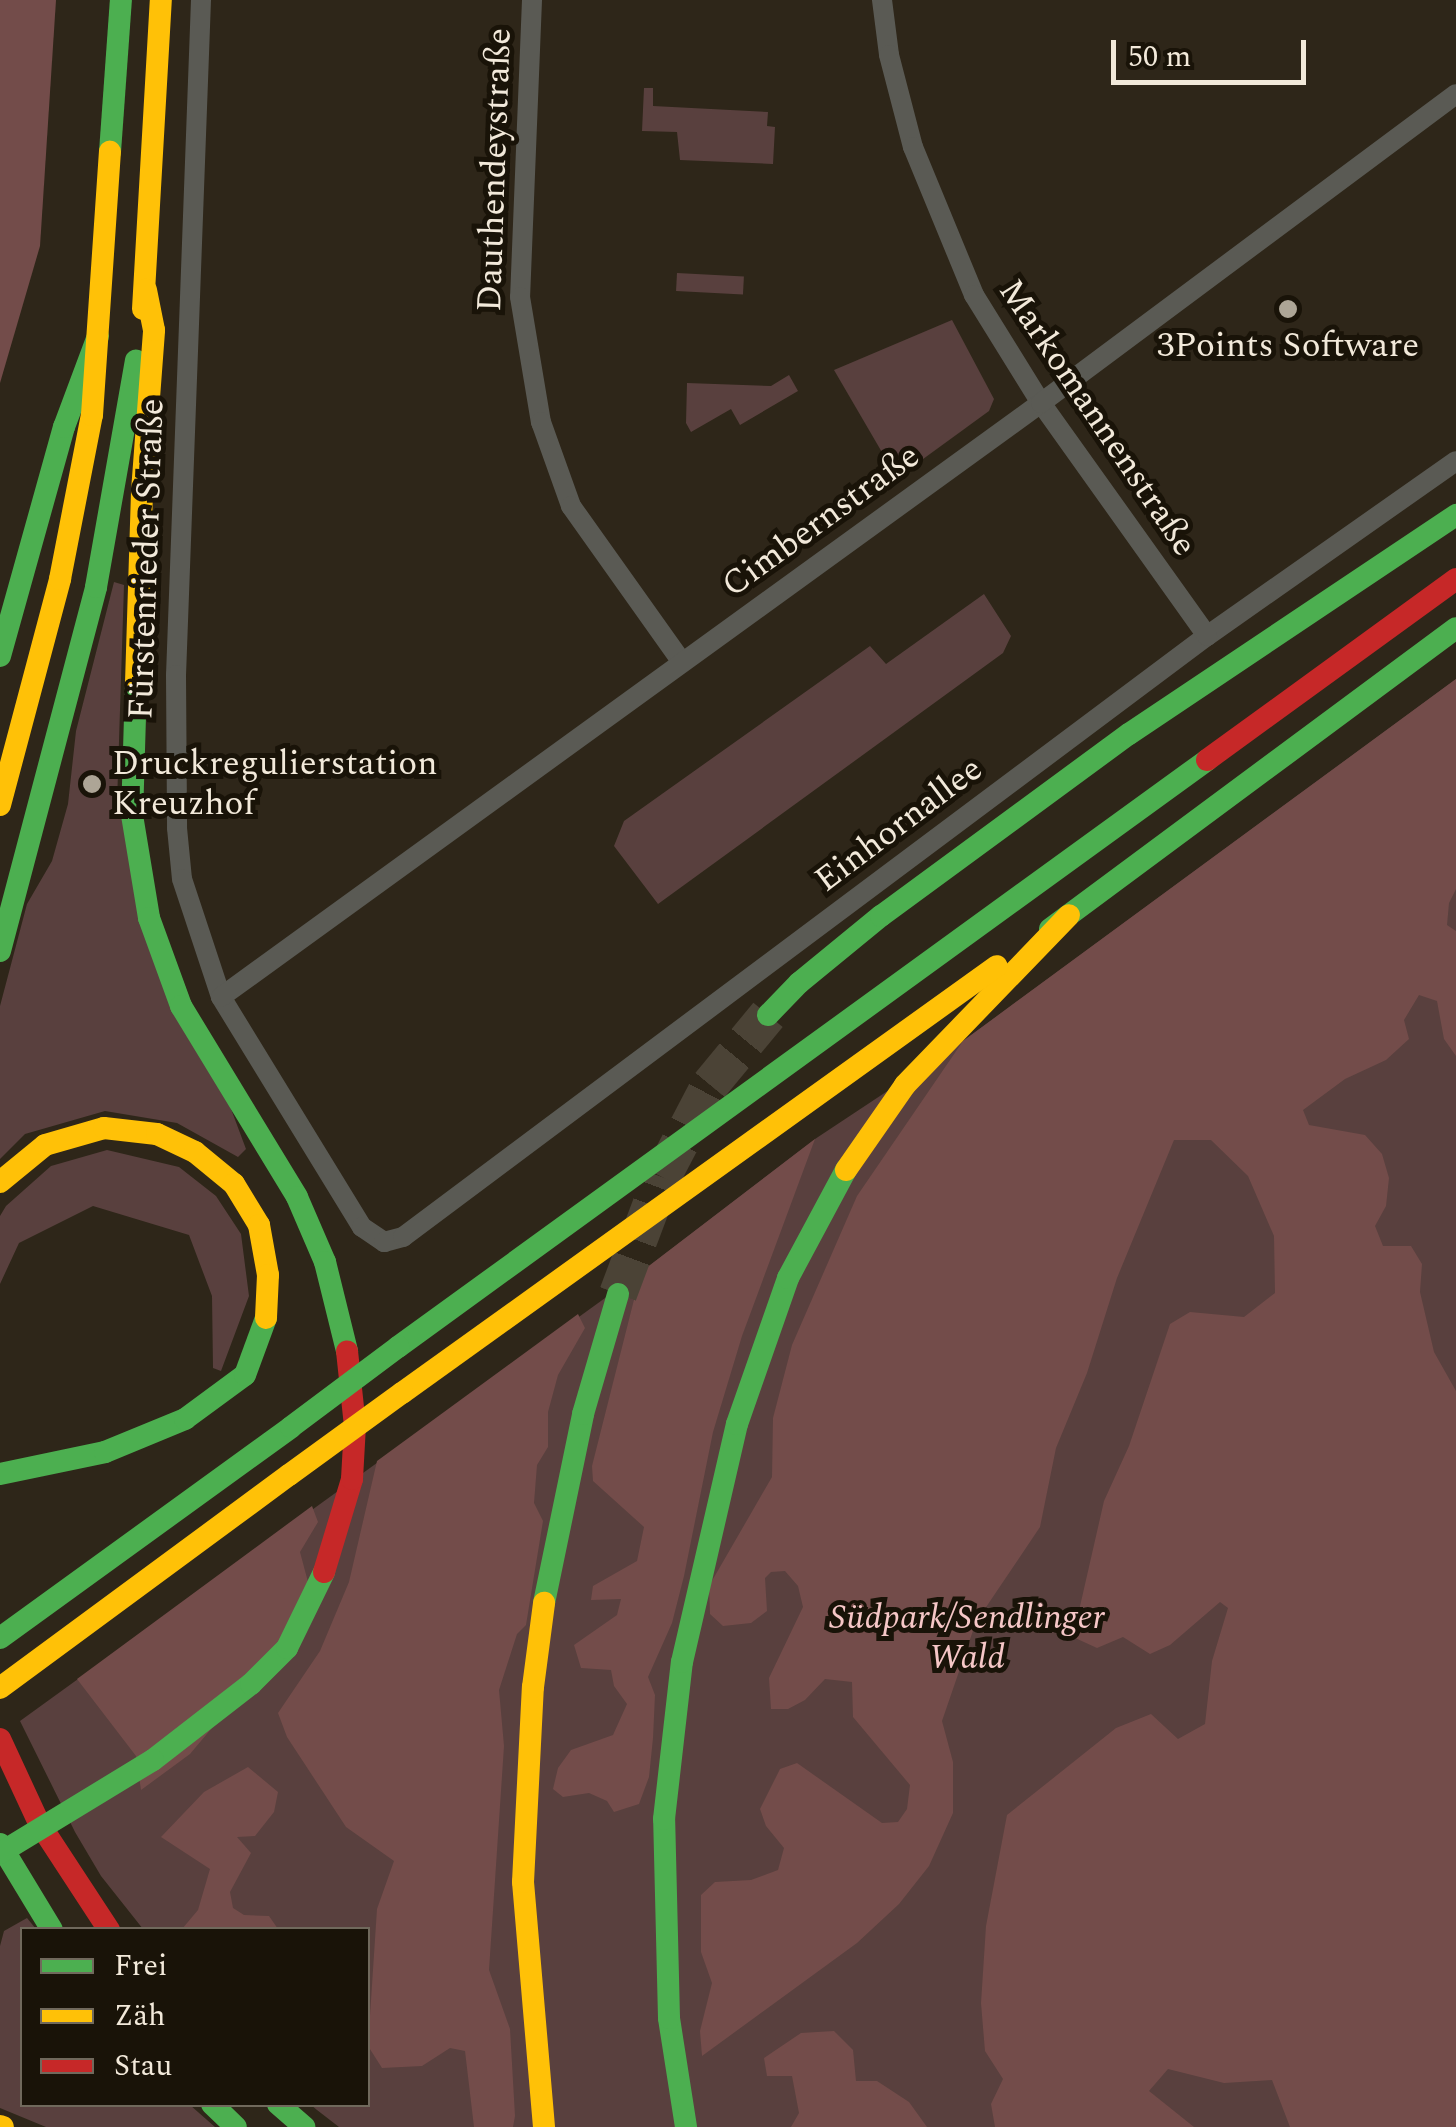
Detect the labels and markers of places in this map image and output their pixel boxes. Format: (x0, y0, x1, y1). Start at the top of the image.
marker: 3Points Software (1277, 298, 1299, 320)
place label: 3Points Software (1157, 325, 1419, 367)
place label: Druckregulierstation Kreuzhof (112, 743, 437, 825)
marker: Druckregulierstation Kreuzhof (81, 773, 103, 795)

